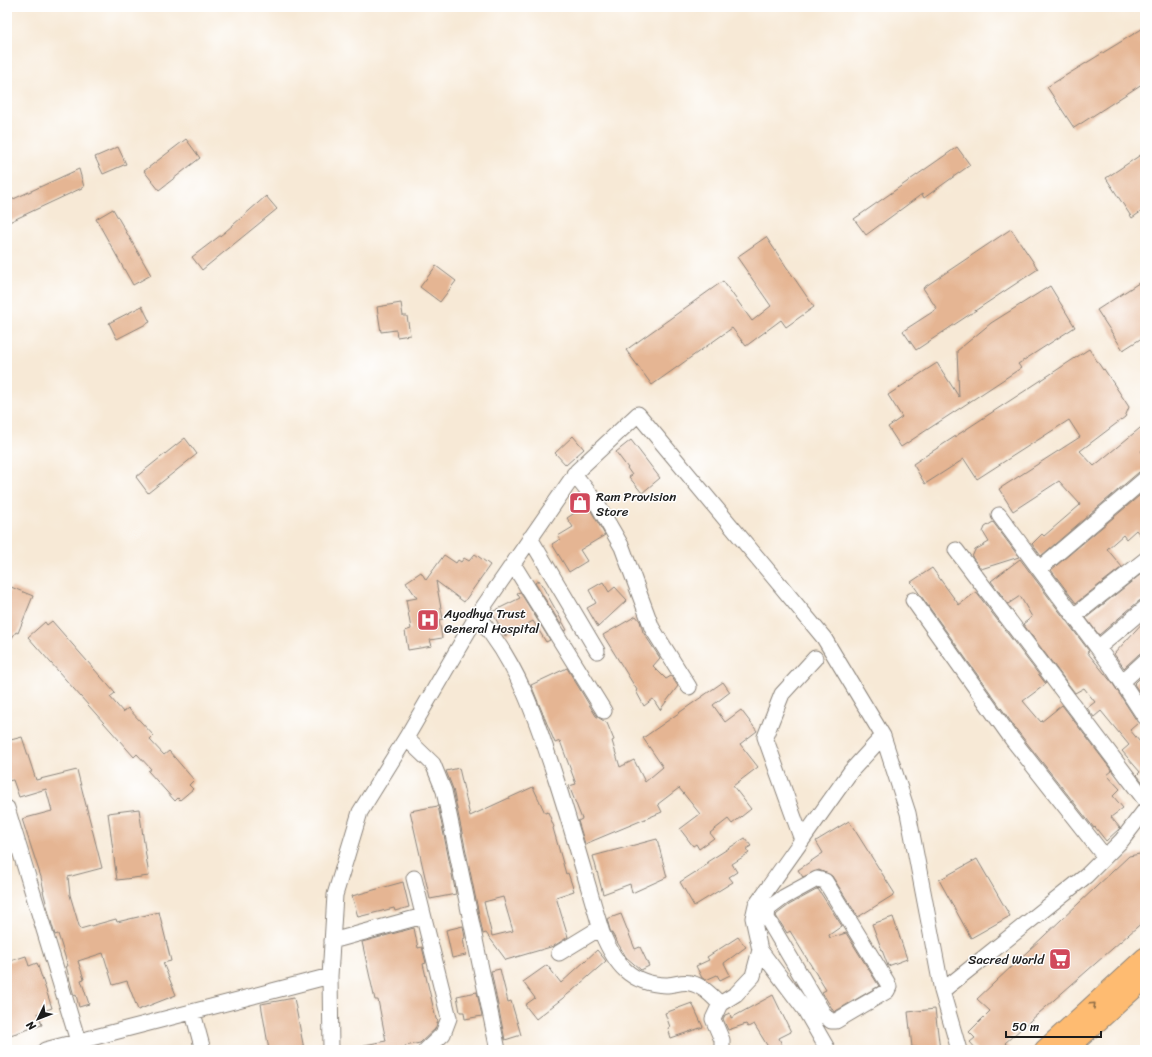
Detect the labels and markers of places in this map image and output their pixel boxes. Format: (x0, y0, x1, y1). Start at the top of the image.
place label: Ram Provision Store (596, 485, 676, 523)
shop icon: Ram Provision Store (567, 490, 593, 516)
place label: Ayodhya Trust General Hospital (443, 602, 539, 640)
hospital icon: Ayodhya Trust General Hospital (415, 607, 441, 633)
supermarket icon: Sacred World (1047, 946, 1073, 972)
place label: Sacred World (968, 948, 1045, 971)

